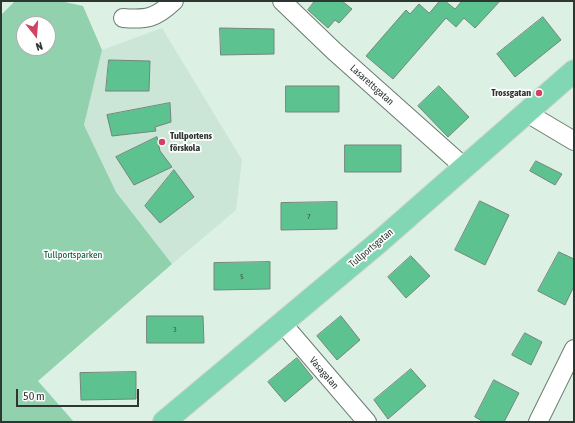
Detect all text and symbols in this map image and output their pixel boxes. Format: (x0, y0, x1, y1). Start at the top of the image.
north arrow (16, 16, 56, 56)
text: N (34, 40, 44, 53)
street label: Lasarettsgatan (348, 62, 396, 108)
place label: Trossgatan (491, 87, 531, 99)
marker: Trossgatan (534, 88, 544, 98)
place label: Tullportens förskola (170, 130, 212, 154)
marker: Tullportens förskola (157, 137, 167, 147)
house number: 7 (307, 211, 311, 221)
street label: Tullportsgatan (347, 226, 395, 270)
park label: Tullportsparken (44, 249, 102, 261)
house number: 5 (240, 271, 244, 281)
house number: 3 (173, 324, 177, 334)
street label: Vasagatan (307, 355, 341, 391)
scale bar (18, 381, 141, 407)
text: 50 m (23, 389, 45, 403)

